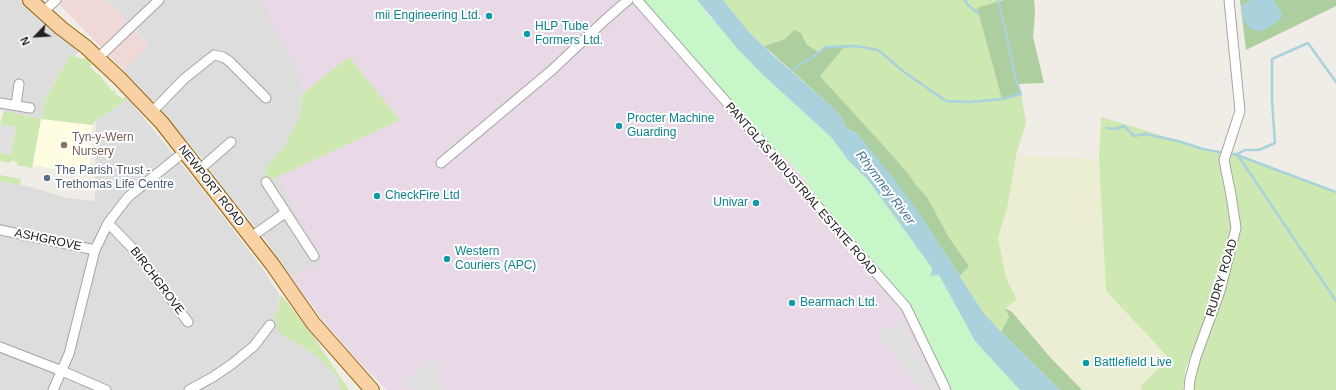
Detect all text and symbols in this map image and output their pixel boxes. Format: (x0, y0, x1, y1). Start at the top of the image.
place label: mii Engineering Ltd. (375, 9, 481, 23)
marker: mii Engineering Ltd. (484, 11, 494, 21)
north arrow (16, 16, 56, 56)
place label: HLP Tube Formers Ltd. (535, 20, 603, 48)
marker: HLP Tube Formers Ltd. (522, 29, 532, 39)
text: N (18, 35, 32, 47)
street label: PANTGLAS INDUSTRIAL ESTATE ROAD (722, 100, 880, 278)
place label: Procter Machine Guarding (627, 112, 714, 140)
marker: Procter Machine Guarding (614, 121, 624, 131)
place label: Tyn-y-Wern Nursery (72, 131, 134, 159)
marker: Tyn-y-Wern Nursery (59, 140, 69, 150)
street label: NEWPORT ROAD (175, 143, 247, 229)
water label: Rhymney River (852, 148, 918, 228)
place label: The Parish Trust - Trethomas Life Centre (55, 164, 174, 192)
marker: The Parish Trust - Trethomas Life Centre (42, 173, 52, 183)
place label: CheckFire Ltd (385, 189, 460, 203)
marker: CheckFire Ltd (372, 191, 382, 201)
place label: Univar (713, 196, 748, 210)
marker: Univar (751, 198, 761, 208)
street label: ASHGROVE (13, 226, 83, 254)
street label: RUDRY ROAD (1203, 237, 1241, 319)
street label: BIRCHGROVE (127, 244, 187, 318)
place label: Western Couriers (APC) (455, 245, 536, 273)
marker: Western Couriers (APC) (442, 254, 452, 264)
place label: Bearmach Ltd. (800, 296, 878, 310)
marker: Bearmach Ltd. (787, 298, 797, 308)
place label: Battlefield Live (1094, 356, 1172, 370)
marker: Battlefield Live (1081, 358, 1091, 368)

